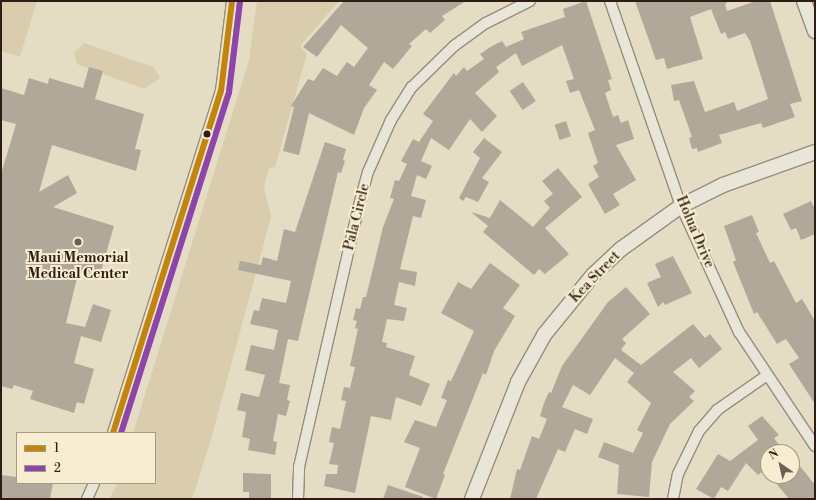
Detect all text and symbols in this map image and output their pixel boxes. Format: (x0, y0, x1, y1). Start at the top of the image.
unlabelled marker (202, 129, 212, 139)
street label: Pala Circle (341, 182, 373, 252)
street label: Holua Drive (672, 193, 718, 271)
marker: Maui Memorial Medical Center (72, 236, 84, 248)
street label: Kea Street (566, 248, 624, 306)
place label: Maui Memorial Medical Center (27, 250, 129, 282)
legend (16, 432, 156, 484)
text: 1 (54, 441, 59, 456)
north arrow (760, 444, 800, 484)
text: N (766, 447, 781, 463)
text: 2 (54, 461, 61, 476)

